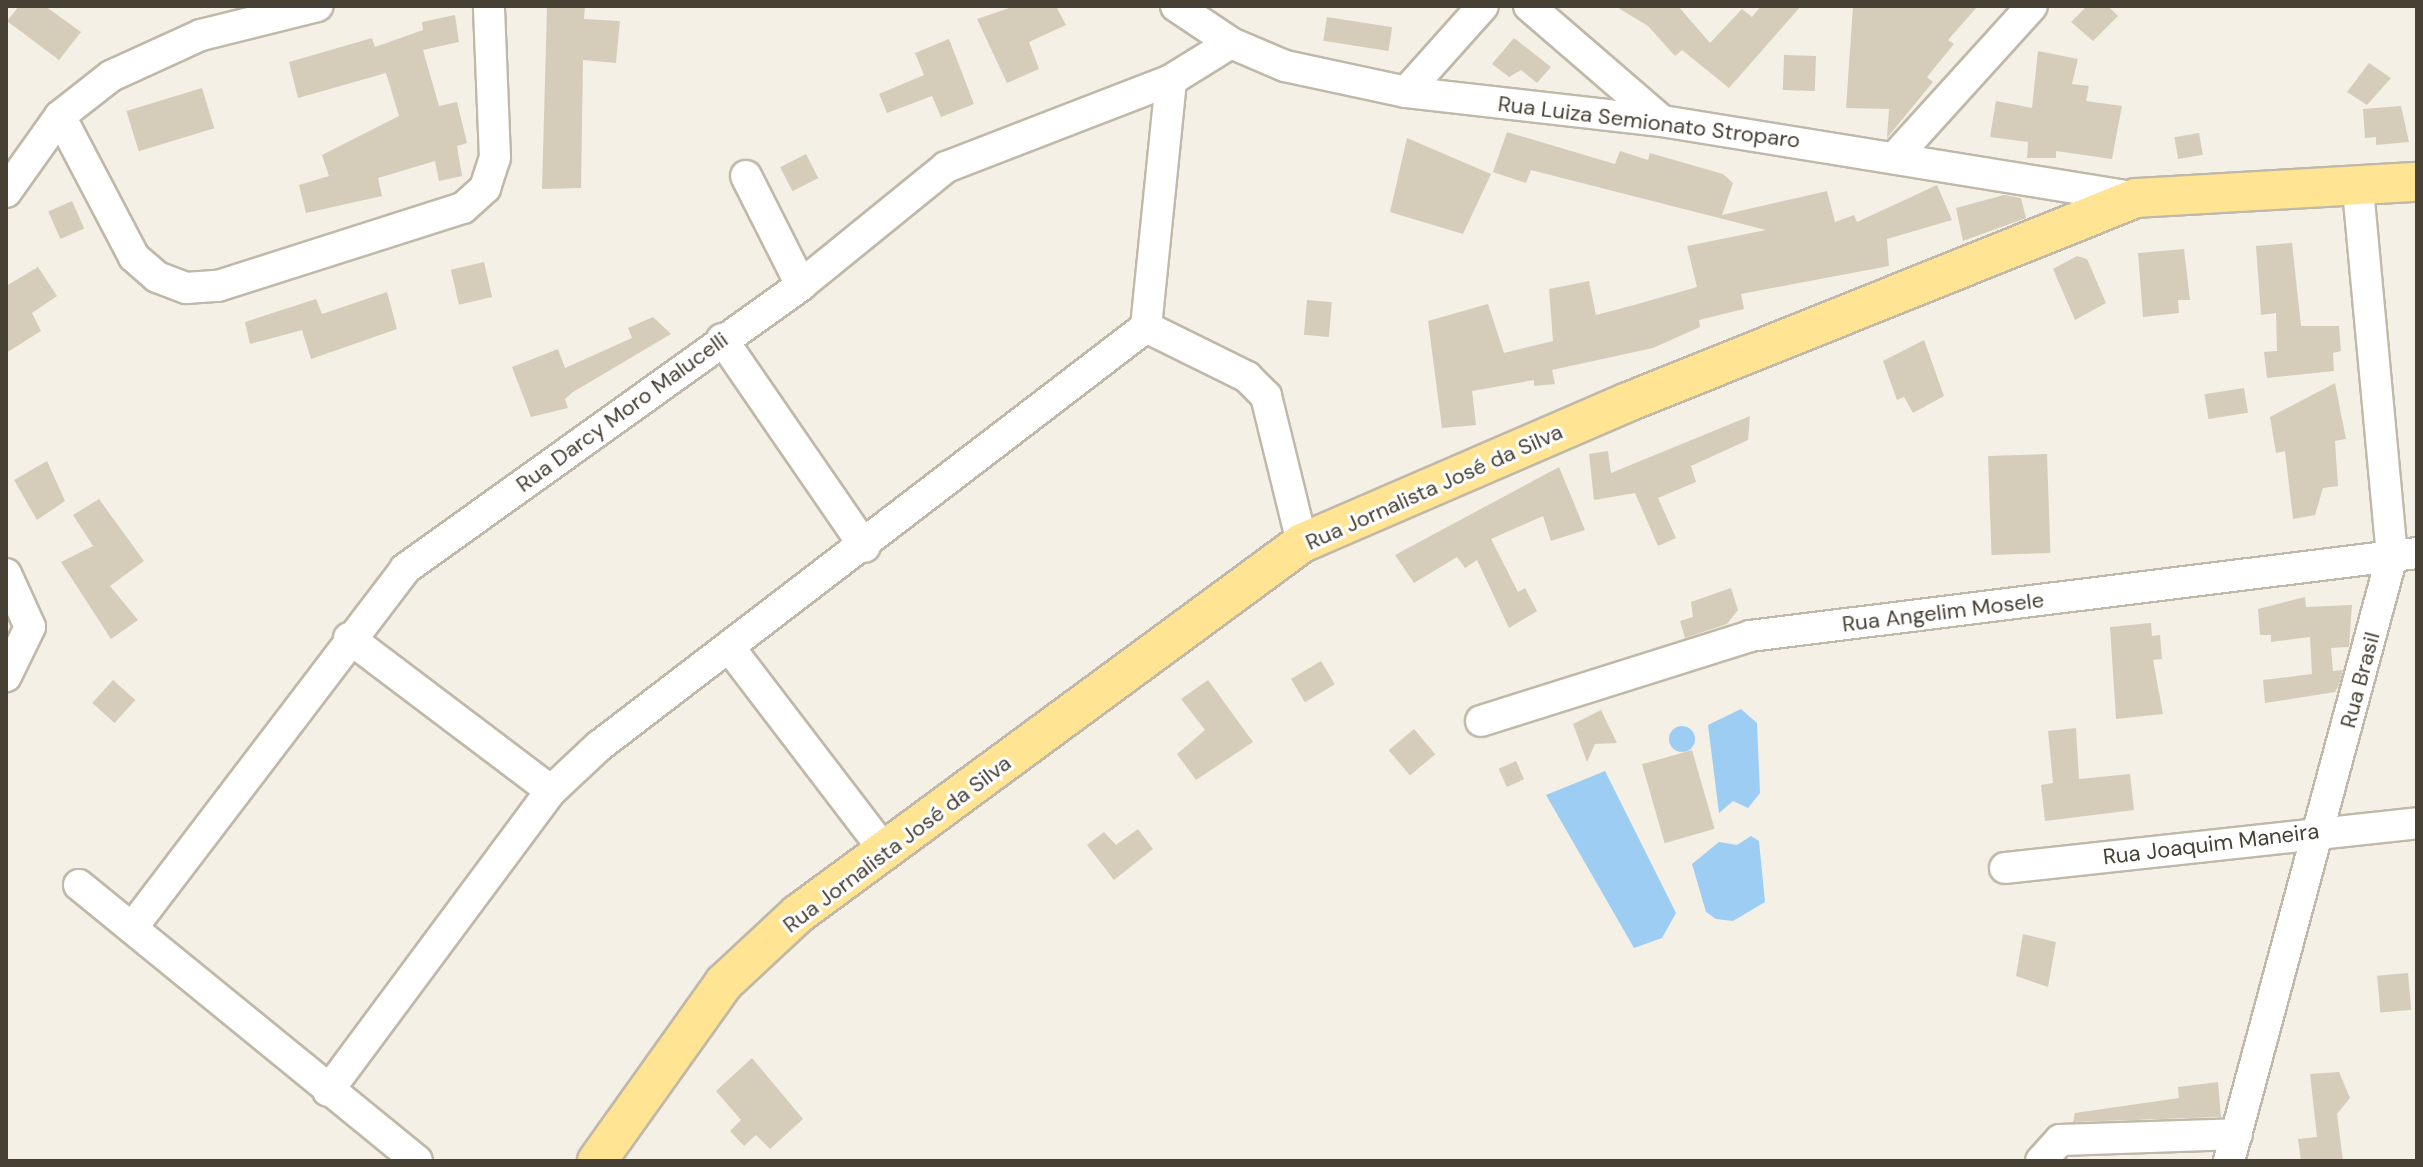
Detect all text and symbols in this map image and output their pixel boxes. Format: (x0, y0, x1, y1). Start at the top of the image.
street label: Rua Luiza Semionato Stroparo (1496, 90, 1802, 154)
street label: Rua Darcy Moro Malucelli (511, 326, 733, 498)
street label: Rua Jornalista José da Silva (1301, 418, 1567, 556)
street label: Rua Angelim Mosele (1841, 587, 2045, 637)
street label: Rua Brasil (2335, 629, 2385, 731)
street label: Rua Jornalista José da Silva (778, 750, 1016, 938)
street label: Rua Joaquim Maneira (2101, 818, 2321, 870)

